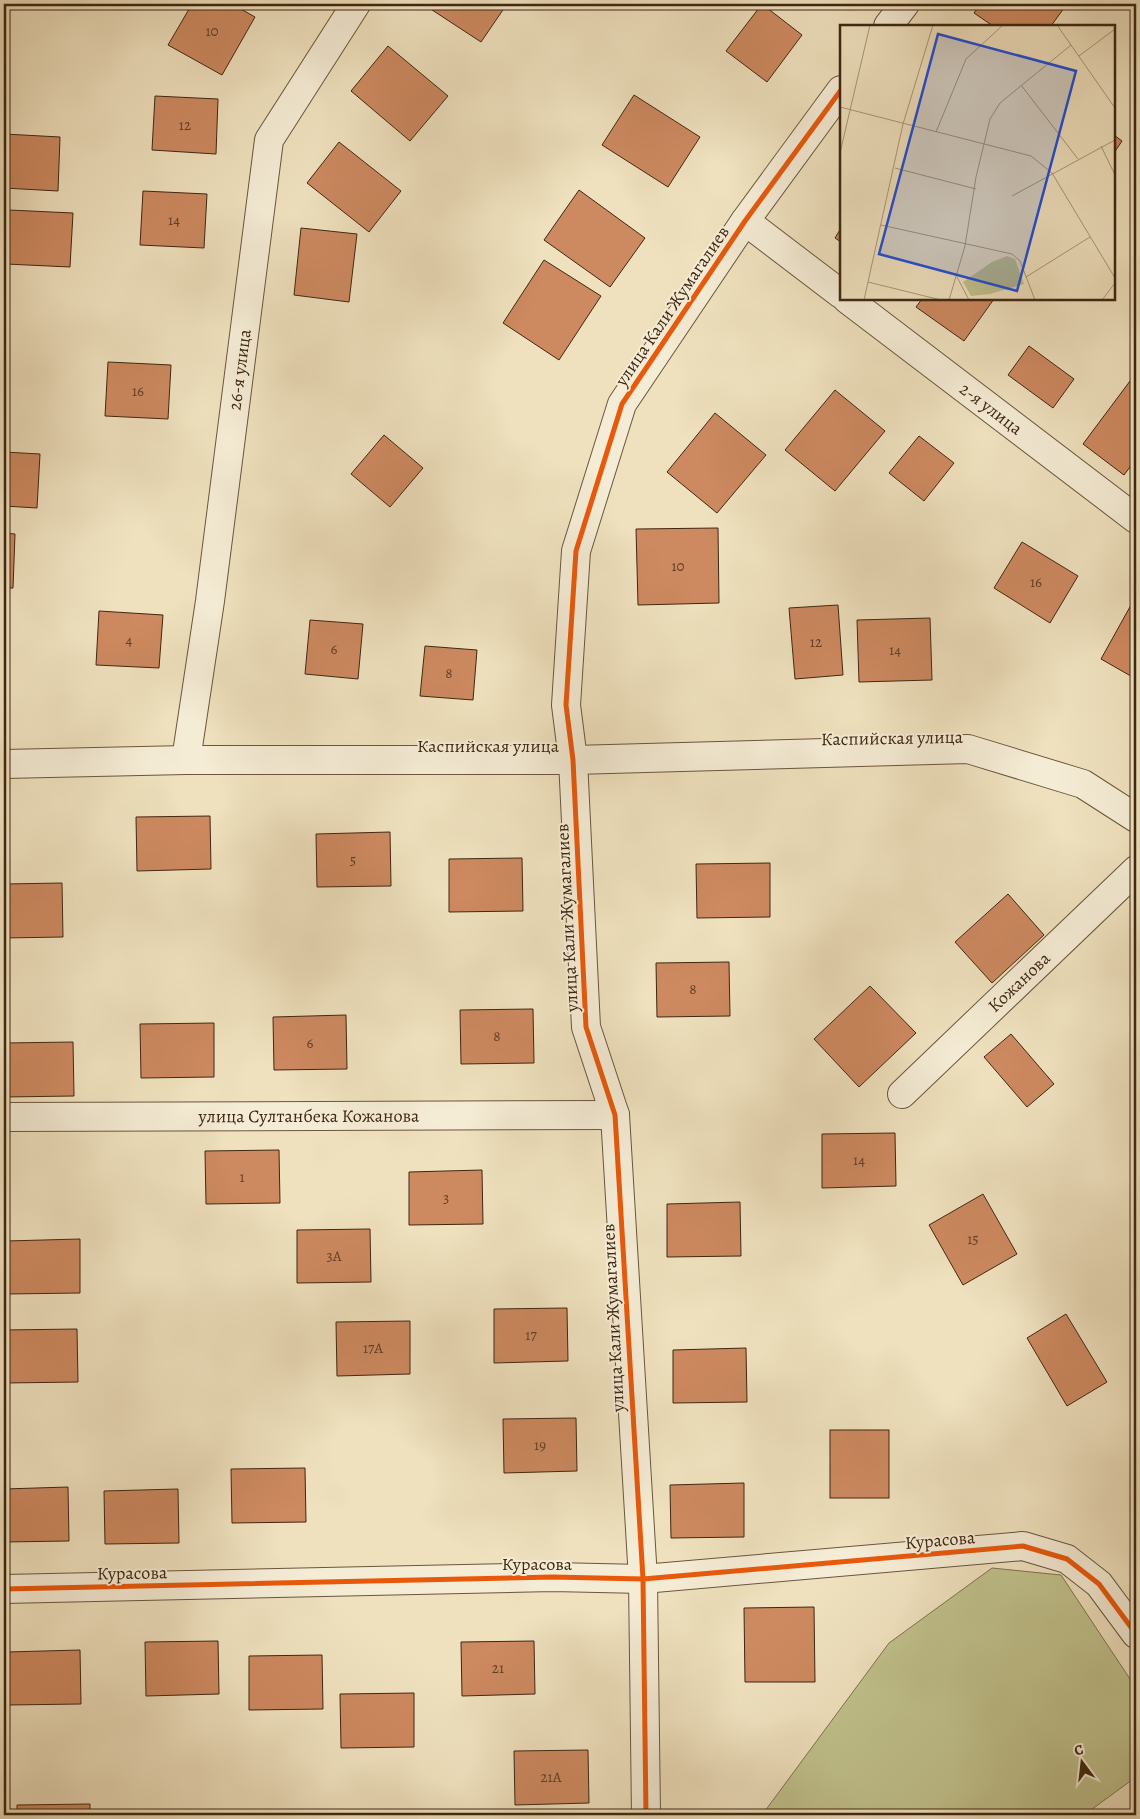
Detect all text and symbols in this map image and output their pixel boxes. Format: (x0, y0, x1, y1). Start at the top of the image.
house number: 10 (205, 21, 219, 41)
inset map (840, 25, 1115, 300)
house number: 12 (179, 115, 191, 135)
house number: 14 (168, 210, 180, 230)
street label: улица Кали Жумагалиев (609, 221, 735, 392)
street label: 26-я улица (223, 327, 257, 412)
street label: 2-я улица (955, 377, 1028, 441)
house number: 16 (132, 381, 144, 401)
house number: 10 (671, 556, 685, 576)
house number: 16 (1030, 572, 1042, 592)
house number: 4 (126, 630, 133, 650)
house number: 12 (810, 632, 822, 652)
house number: 6 (331, 639, 338, 659)
house number: 14 (889, 640, 901, 660)
house number: 8 (445, 663, 453, 683)
street label: Каспийская улица (821, 725, 964, 751)
street label: Каспийская улица (417, 734, 560, 758)
street label: улица Кали Жумагалиев (550, 823, 584, 1014)
house number: 5 (350, 850, 356, 870)
street label: Кожанова (983, 946, 1056, 1018)
house number: 8 (689, 979, 697, 999)
house number: 8 (493, 1026, 501, 1046)
house number: 6 (307, 1033, 314, 1053)
street label: улица Султанбека Кожанова (198, 1104, 420, 1128)
house number: 14 (853, 1150, 865, 1170)
house number: 1 (239, 1167, 245, 1187)
house number: 3 (443, 1188, 449, 1208)
street label: улица Кали Жумагалиев (596, 1223, 630, 1414)
house number: 15 (967, 1229, 979, 1249)
house number: 3А (326, 1246, 342, 1266)
house number: 17 (525, 1325, 537, 1345)
house number: 17А (363, 1338, 383, 1358)
house number: 19 (534, 1435, 546, 1455)
street label: Курасова (904, 1525, 977, 1555)
street label: Курасова (502, 1552, 573, 1576)
street label: Курасова (97, 1560, 168, 1586)
house number: 21 (492, 1658, 504, 1678)
north arrow (1058, 1736, 1108, 1786)
text: С (1072, 1740, 1086, 1760)
house number: 21А (540, 1767, 562, 1787)

